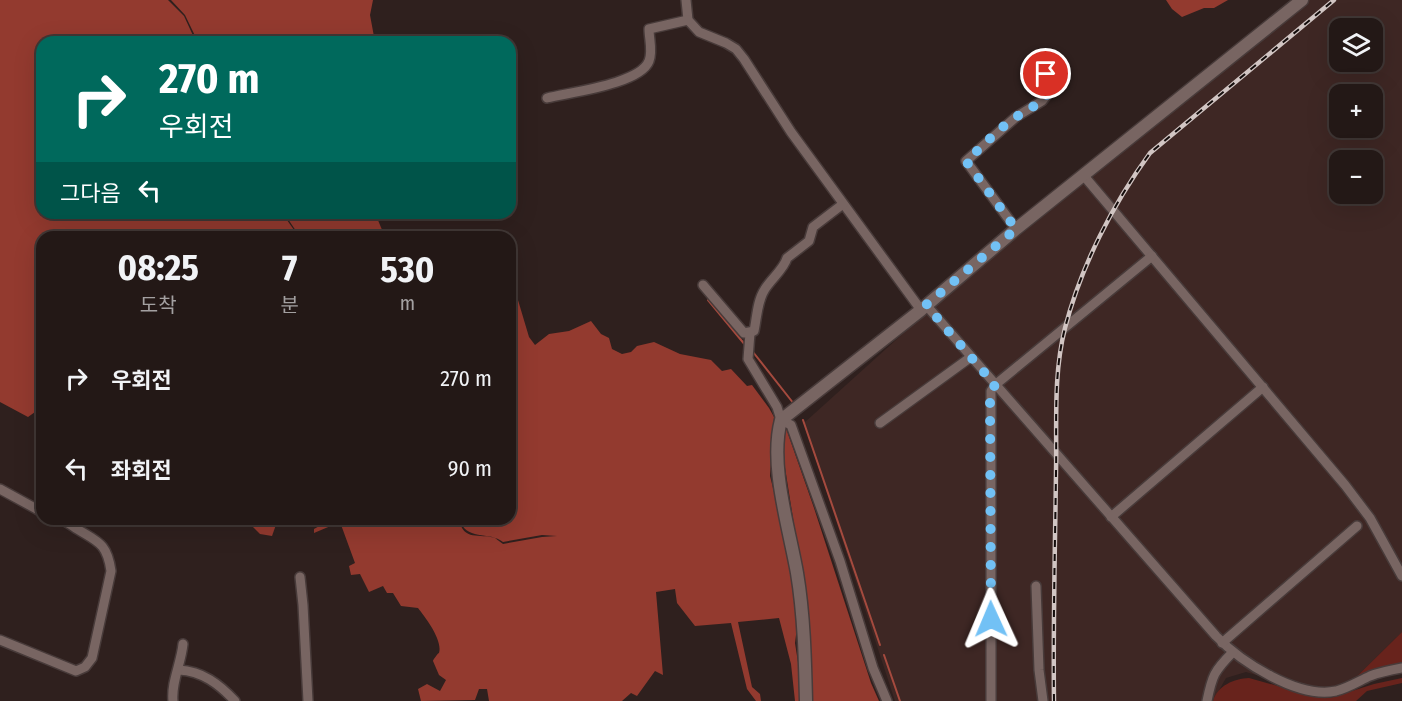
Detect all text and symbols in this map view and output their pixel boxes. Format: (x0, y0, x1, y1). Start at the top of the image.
map controls (1329, 18, 1383, 204)
button: layers (1329, 18, 1383, 72)
pin (1020, 48, 1071, 99)
text: 270 m (159, 54, 259, 104)
icon: arrive (1029, 57, 1062, 90)
icon: right (60, 60, 138, 138)
button: + (1329, 84, 1383, 138)
text: 우회전 (159, 111, 234, 143)
button: − (1329, 150, 1383, 204)
icon: left (133, 174, 166, 207)
text: 그다음 (60, 180, 121, 207)
text: 08:25 (118, 246, 199, 290)
text: 7 (282, 246, 297, 290)
text: 530 (380, 248, 434, 292)
text: m (400, 291, 415, 315)
text: 도착 (140, 293, 177, 317)
text: 분 (280, 293, 299, 317)
icon: right (60, 362, 93, 395)
text: 270 m (440, 365, 492, 392)
text: 우회전 (111, 367, 172, 394)
icon: left (60, 452, 93, 485)
text: 90 m (448, 455, 492, 482)
text: 좌회전 (111, 457, 172, 484)
position arrow (959, 587, 1023, 651)

